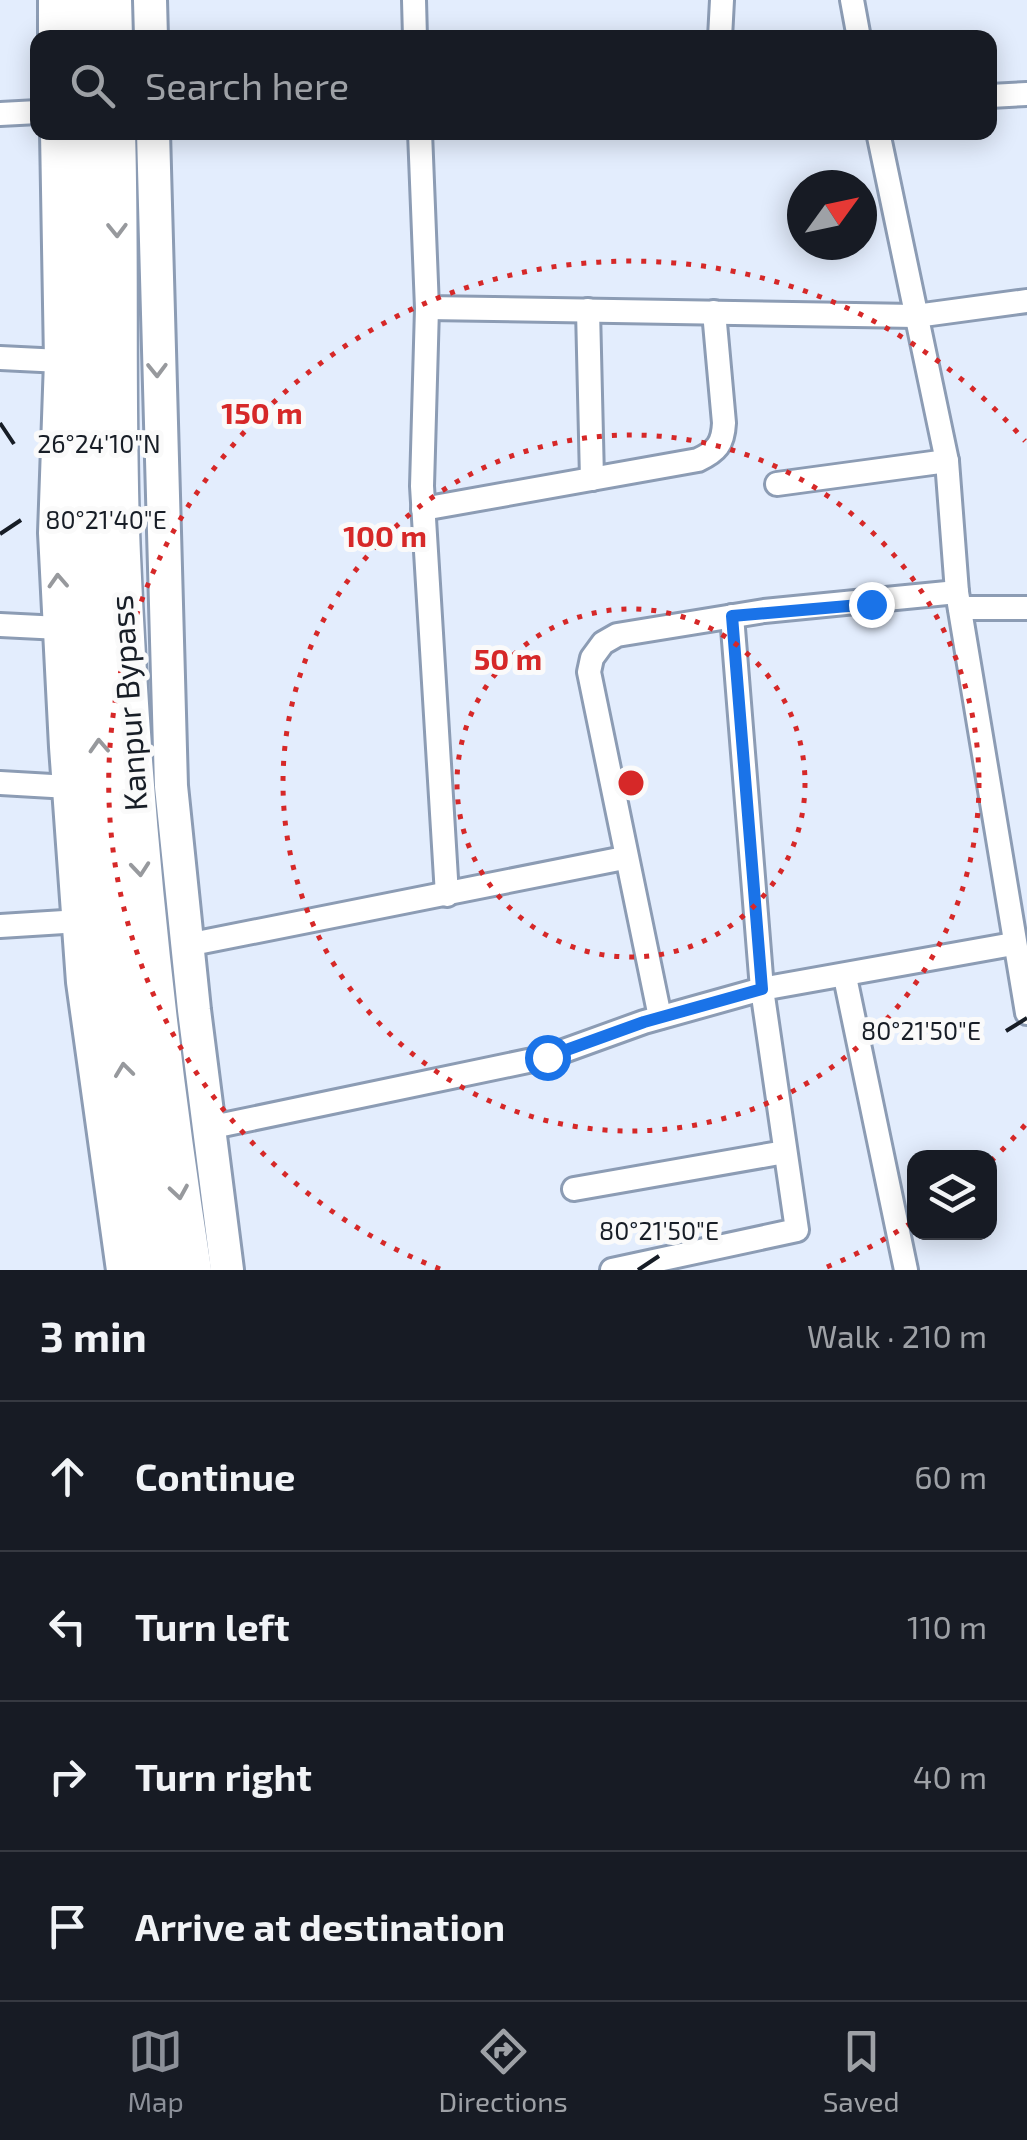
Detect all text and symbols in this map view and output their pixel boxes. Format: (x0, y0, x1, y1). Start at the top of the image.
search box (30, 30, 997, 140)
icon: search (65, 58, 120, 113)
text: Search here (145, 62, 349, 108)
north arrow (787, 170, 877, 260)
one-way arrow (106, 222, 128, 238)
one-way arrow (146, 362, 168, 378)
text: 150 m (221, 394, 303, 430)
text: 26°24'10"N (37, 428, 161, 458)
text: 80°21'40"E (45, 504, 167, 534)
text: 100 m (343, 517, 427, 553)
one-way arrow (48, 573, 69, 589)
route end (849, 582, 895, 628)
street label: Kanpur Bypass (100, 594, 154, 812)
text: 50 m (474, 640, 542, 676)
one-way arrow (89, 738, 110, 754)
centre of rings (613, 765, 649, 801)
one-way arrow (128, 862, 150, 878)
text: 80°21'50"E (861, 1015, 981, 1045)
route start (525, 1035, 571, 1081)
one-way arrow (114, 1062, 135, 1078)
map controls (907, 1150, 997, 1240)
button: layers (907, 1150, 997, 1240)
one-way arrow (168, 1184, 189, 1200)
text: 80°21'50"E (599, 1215, 719, 1245)
text: 3 min (40, 1310, 147, 1360)
text: Walk · 210 m (807, 1316, 987, 1354)
icon: ahead (40, 1449, 95, 1504)
text: Continue (135, 1453, 295, 1499)
text: 60 m (914, 1457, 987, 1495)
icon: left (40, 1599, 95, 1654)
text: Turn left (135, 1603, 290, 1649)
text: 110 m (907, 1607, 987, 1645)
icon: right (40, 1749, 95, 1804)
text: Turn right (135, 1753, 312, 1799)
text: 40 m (913, 1757, 987, 1795)
icon: arrive (40, 1899, 95, 1954)
text: Arrive at destination (135, 1903, 505, 1949)
tab: Map (127, 2024, 184, 2118)
tab: Directions (439, 2024, 568, 2118)
tab: Saved (823, 2024, 900, 2118)

